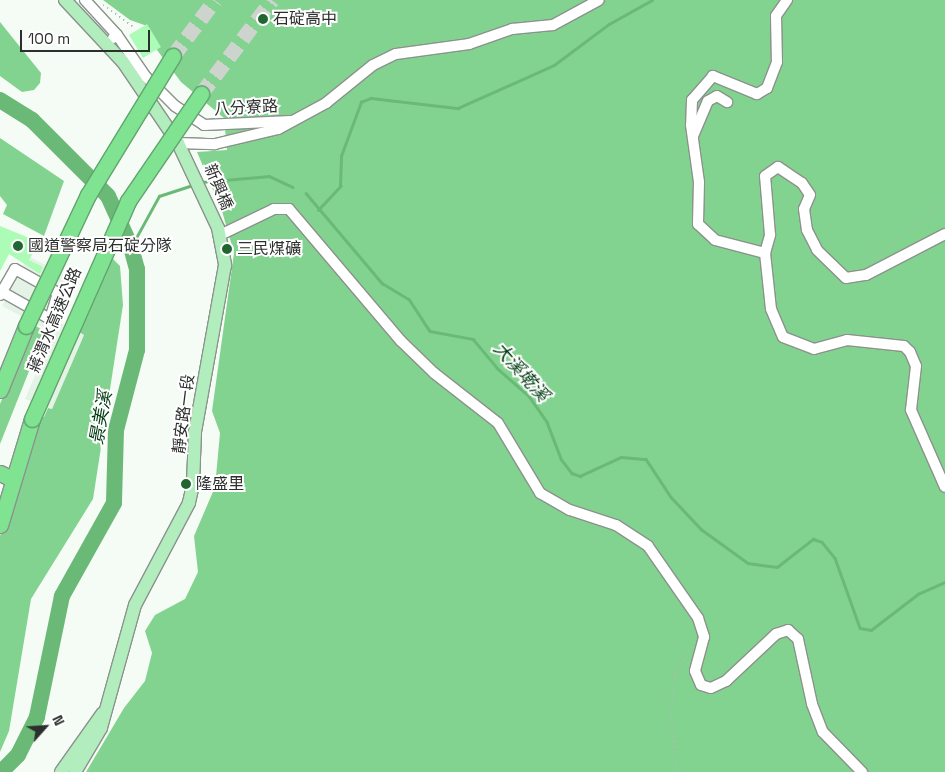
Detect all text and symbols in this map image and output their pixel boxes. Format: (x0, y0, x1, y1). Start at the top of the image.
place label: 石碇高中 (273, 9, 337, 29)
marker: 石碇高中 (257, 13, 269, 25)
scale bar (22, 20, 152, 52)
text: 100 m (28, 29, 70, 48)
street label: 八分寮路 (214, 97, 278, 119)
street label: 新興橋 (200, 161, 236, 213)
place label: 國道警察局石碇分隊 (28, 236, 172, 256)
place label: 三民煤礦 (237, 239, 301, 259)
marker: 國道警察局石碇分隊 (12, 240, 24, 252)
marker: 三民煤礦 (221, 243, 233, 255)
street label: 蔣渭水高速公路 (24, 265, 86, 375)
water label: 大溪墘溪 (489, 338, 553, 406)
street label: 靜安路一段 (170, 373, 198, 455)
water label: 景美溪 (86, 390, 116, 446)
place label: 隆盛里 (196, 474, 244, 494)
marker: 隆盛里 (180, 478, 192, 490)
north arrow (20, 702, 70, 752)
text: N (48, 712, 69, 729)

